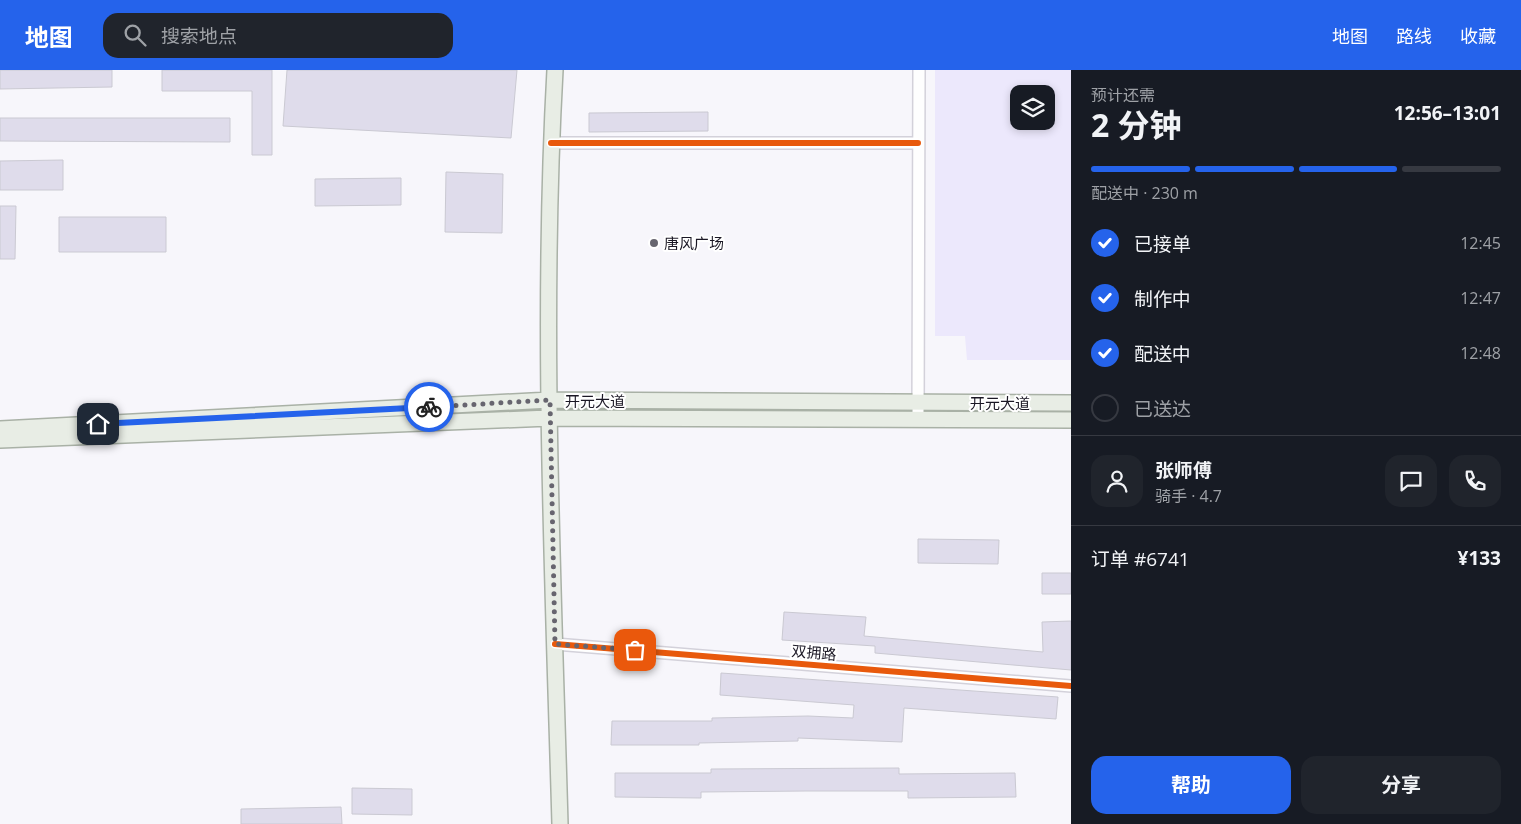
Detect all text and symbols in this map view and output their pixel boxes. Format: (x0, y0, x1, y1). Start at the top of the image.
search box (103, 13, 453, 58)
text: 地图 (25, 20, 73, 53)
icon: search (121, 21, 149, 49)
text: 搜索地点 (161, 23, 237, 49)
text: 地图 (1332, 24, 1368, 48)
text: 路线 (1396, 24, 1432, 48)
text: 收藏 (1460, 24, 1496, 48)
text: 预计还需 (1091, 84, 1155, 106)
map controls (1010, 85, 1055, 130)
button: layers (1010, 85, 1055, 130)
text: 12:56–13:01 (1394, 100, 1501, 126)
text: 2 分钟 (1091, 103, 1182, 146)
text: 配送中 · 230 m (1091, 182, 1198, 204)
icon: check (1091, 229, 1119, 257)
text: 已接单 (1134, 231, 1191, 257)
text: 12:45 (1460, 232, 1501, 254)
place label: 唐风广场 (664, 233, 724, 253)
marker: 唐风广场 (648, 237, 660, 249)
icon: check (1091, 284, 1119, 312)
text: 制作中 (1134, 286, 1191, 312)
text: 12:47 (1460, 287, 1501, 309)
icon: check (1091, 339, 1119, 367)
text: 配送中 (1134, 341, 1191, 367)
text: 12:48 (1460, 342, 1501, 364)
courier (404, 382, 454, 432)
street label: 开元大道 (565, 391, 625, 411)
icon: bike (415, 393, 443, 421)
street label: 开元大道 (970, 393, 1030, 413)
text: 已送达 (1134, 396, 1191, 422)
pin (77, 403, 119, 445)
icon: home (84, 410, 112, 438)
button: person (1091, 455, 1143, 507)
button: chat (1385, 455, 1437, 507)
button: phone (1449, 455, 1501, 507)
text: 张师傅 (1155, 457, 1212, 483)
text: 骑手 · 4.7 (1155, 485, 1222, 507)
text: ¥133 (1458, 545, 1501, 571)
text: 订单 #6741 (1091, 546, 1190, 572)
pin (614, 629, 656, 671)
icon: bag (621, 636, 649, 664)
street label: 双拥路 (791, 640, 837, 664)
button: 帮助 (1091, 756, 1291, 814)
button: 分享 (1301, 756, 1501, 814)

